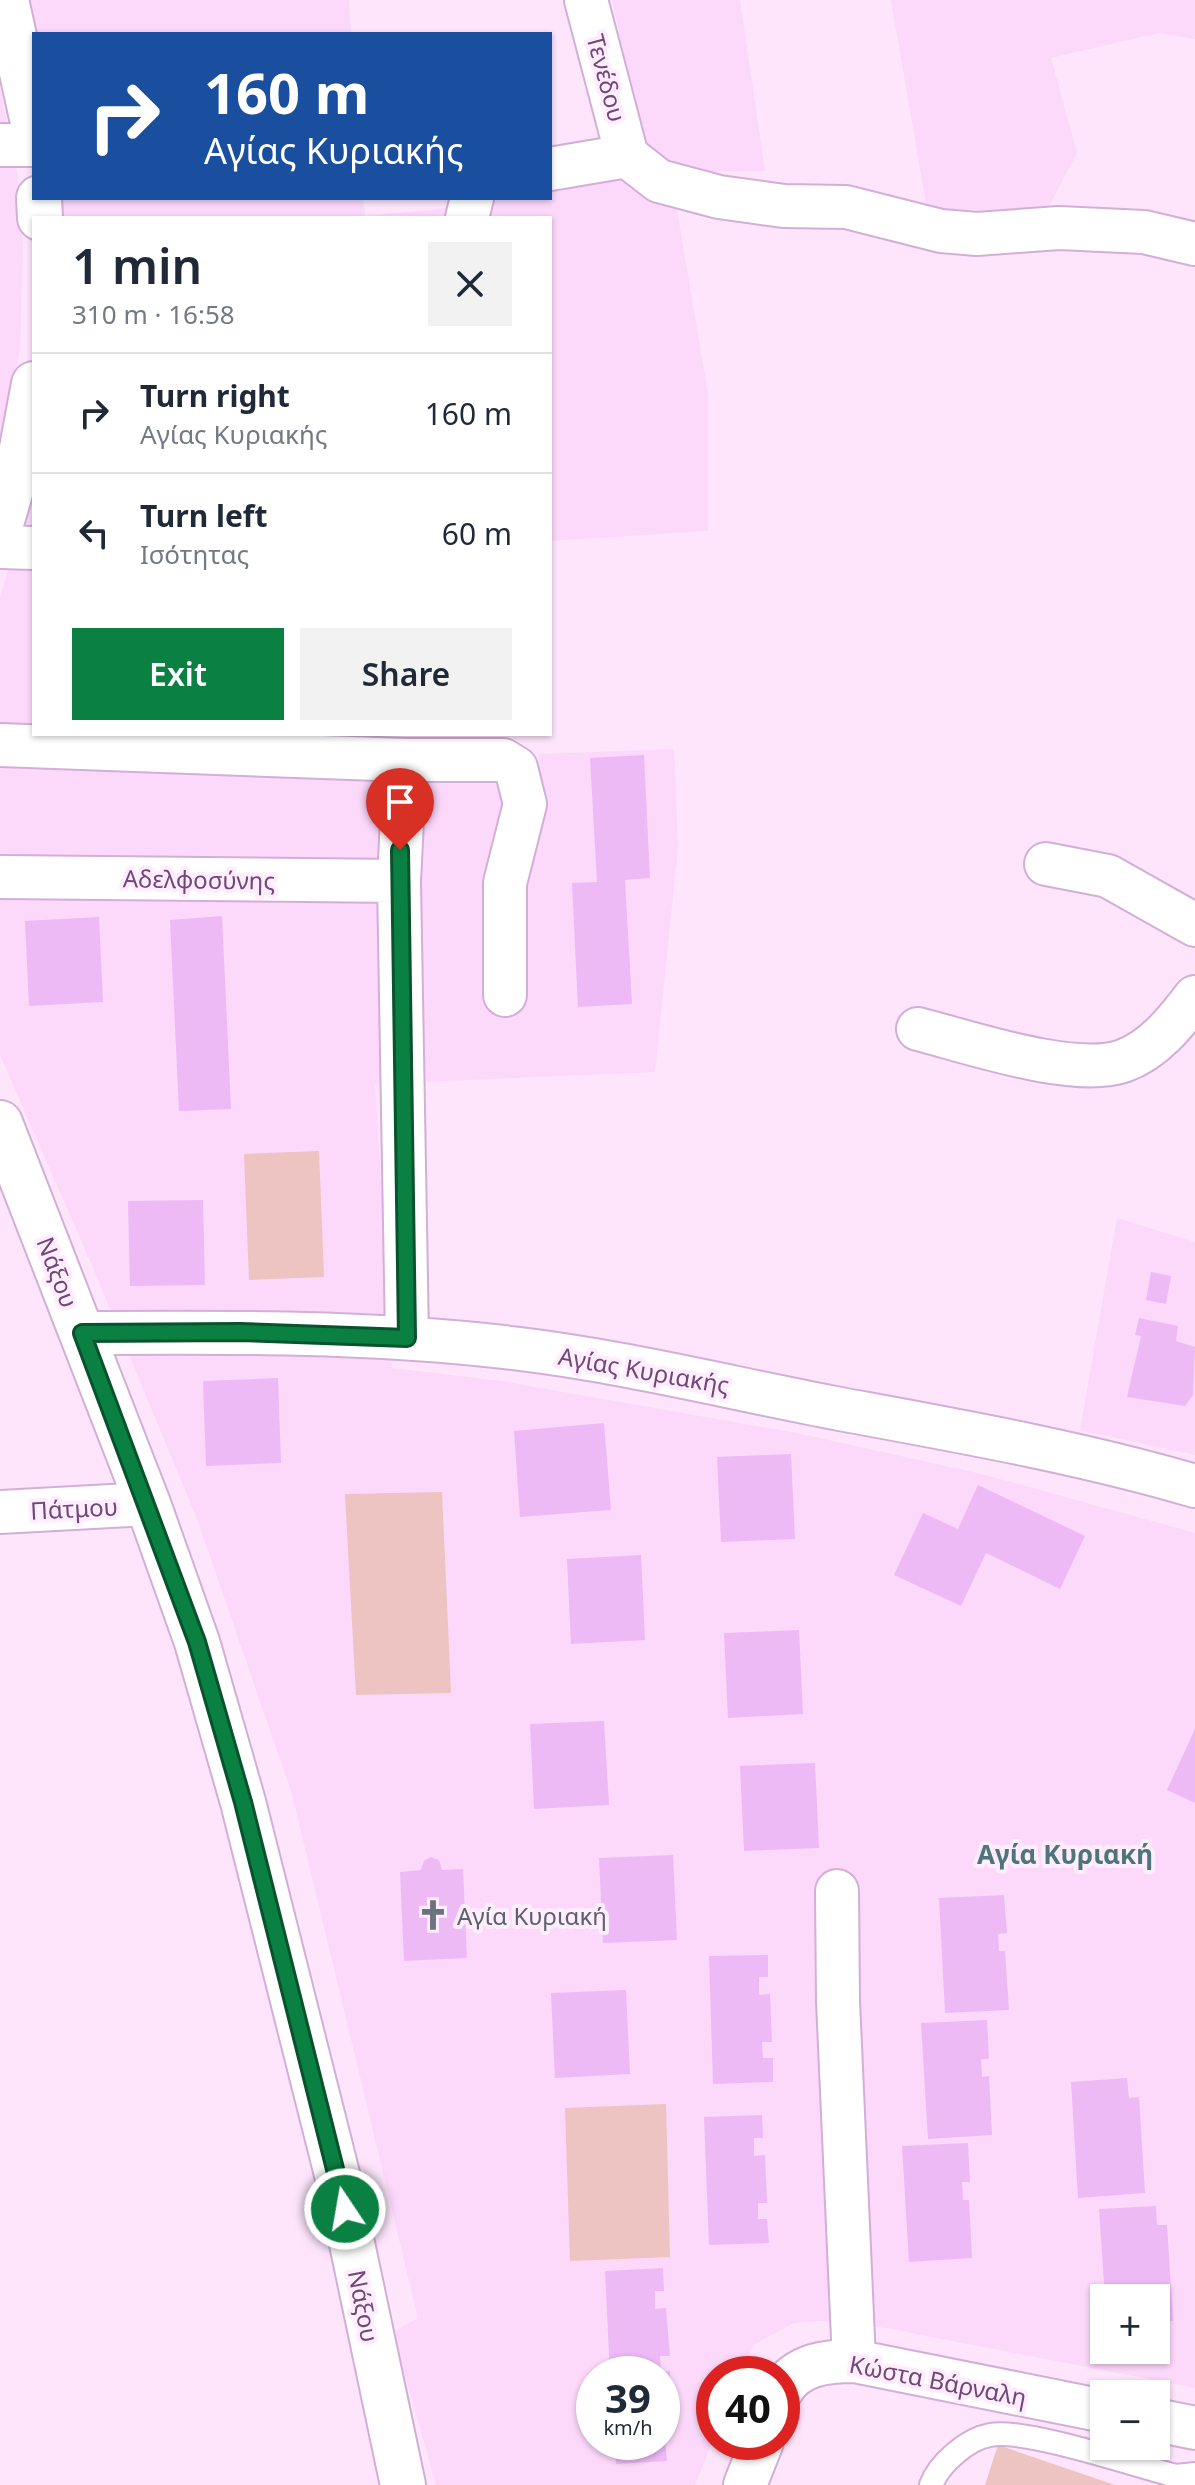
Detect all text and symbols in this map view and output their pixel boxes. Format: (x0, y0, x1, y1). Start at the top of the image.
street label: Τενέδου (579, 31, 635, 125)
text: 160 m (204, 54, 369, 130)
icon: right (72, 64, 176, 168)
text: Αγίας Κυριακής (204, 126, 464, 175)
text: 1 min (72, 233, 202, 298)
button: close (428, 242, 512, 326)
text: 310 m · 16:58 (72, 296, 235, 332)
text: Turn right (140, 375, 290, 416)
icon: right (72, 391, 116, 435)
text: 160 m (425, 393, 512, 434)
text: Αγίας Κυριακής (140, 416, 327, 452)
text: Turn left (140, 495, 268, 536)
icon: left (72, 511, 116, 555)
text: 60 m (442, 513, 512, 554)
text: Ισότητας (140, 536, 249, 572)
button: Exit (72, 628, 284, 720)
button: Share (300, 628, 512, 720)
pin (366, 768, 434, 850)
icon: arrive (378, 780, 422, 824)
street label: Αδελφοσύνης (123, 861, 275, 897)
street label: Νάξου (29, 1232, 87, 1312)
street label: Αγίας Κυριακής (556, 1339, 732, 1401)
street label: Πάτμου (29, 1489, 119, 1527)
district label: Αγία Κυριακή (977, 1836, 1153, 1872)
church icon: Αγία Κυριακή (416, 1898, 450, 1932)
place label: Αγία Κυριακή (457, 1899, 607, 1932)
position arrow (303, 2167, 387, 2251)
street label: Νάξου (341, 2267, 387, 2345)
map controls (1090, 2284, 1170, 2460)
button: + (1090, 2284, 1170, 2364)
street label: Κώστα Βάρναλη (847, 2347, 1029, 2413)
speed limit sign: 40 (696, 2356, 800, 2460)
text: 39 (605, 2370, 651, 2425)
button: − (1090, 2380, 1170, 2460)
text: km/h (603, 2414, 653, 2441)

